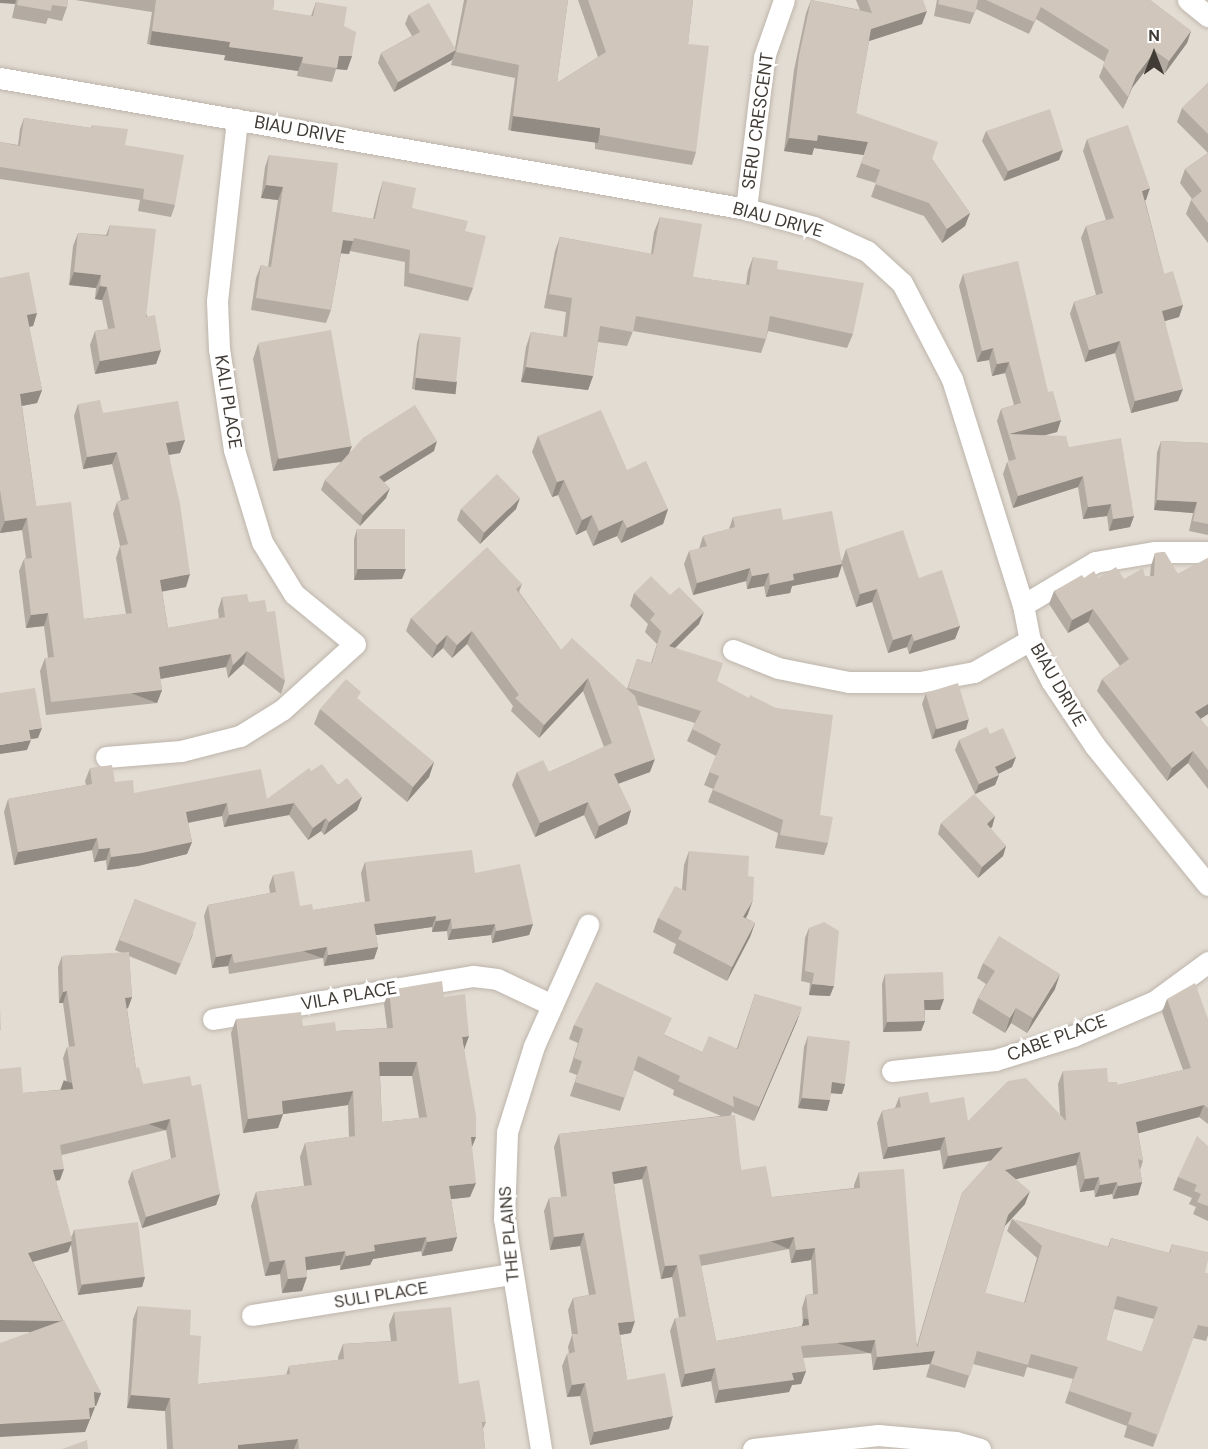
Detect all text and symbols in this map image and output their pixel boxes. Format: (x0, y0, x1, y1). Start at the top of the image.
north arrow (1124, 24, 1184, 84)
text: N (1148, 25, 1160, 46)
street label: SERU CRESCENT (738, 51, 778, 191)
street label: BIAU DRIVE (253, 111, 347, 149)
street label: BIAU DRIVE (731, 198, 825, 242)
street label: KALI PLACE (210, 353, 246, 451)
street label: BIAU DRIVE (1026, 640, 1090, 730)
street label: VILA PLACE (300, 977, 398, 1015)
street label: CABE PLACE (1004, 1010, 1110, 1066)
street label: THE PLAINS (494, 1185, 524, 1283)
street label: SULI PLACE (332, 1277, 430, 1313)

